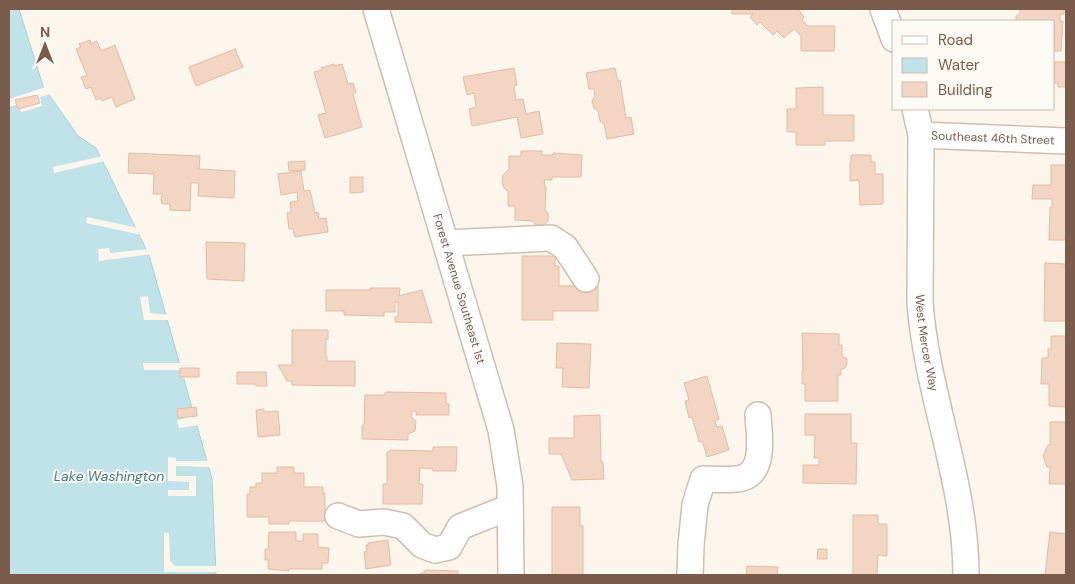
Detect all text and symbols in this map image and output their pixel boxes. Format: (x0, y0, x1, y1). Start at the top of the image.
north arrow (20, 20, 70, 70)
legend (892, 20, 1055, 110)
text: N (40, 23, 50, 41)
text: Road (938, 30, 973, 50)
text: Water (938, 55, 980, 75)
text: Building (938, 80, 993, 100)
street label: Southeast 46th Street (931, 127, 1055, 149)
street label: Forest Avenue Southeast 1st (429, 212, 489, 366)
street label: West Mercer Way (912, 294, 942, 393)
water label: Lake Washington (54, 467, 164, 485)

